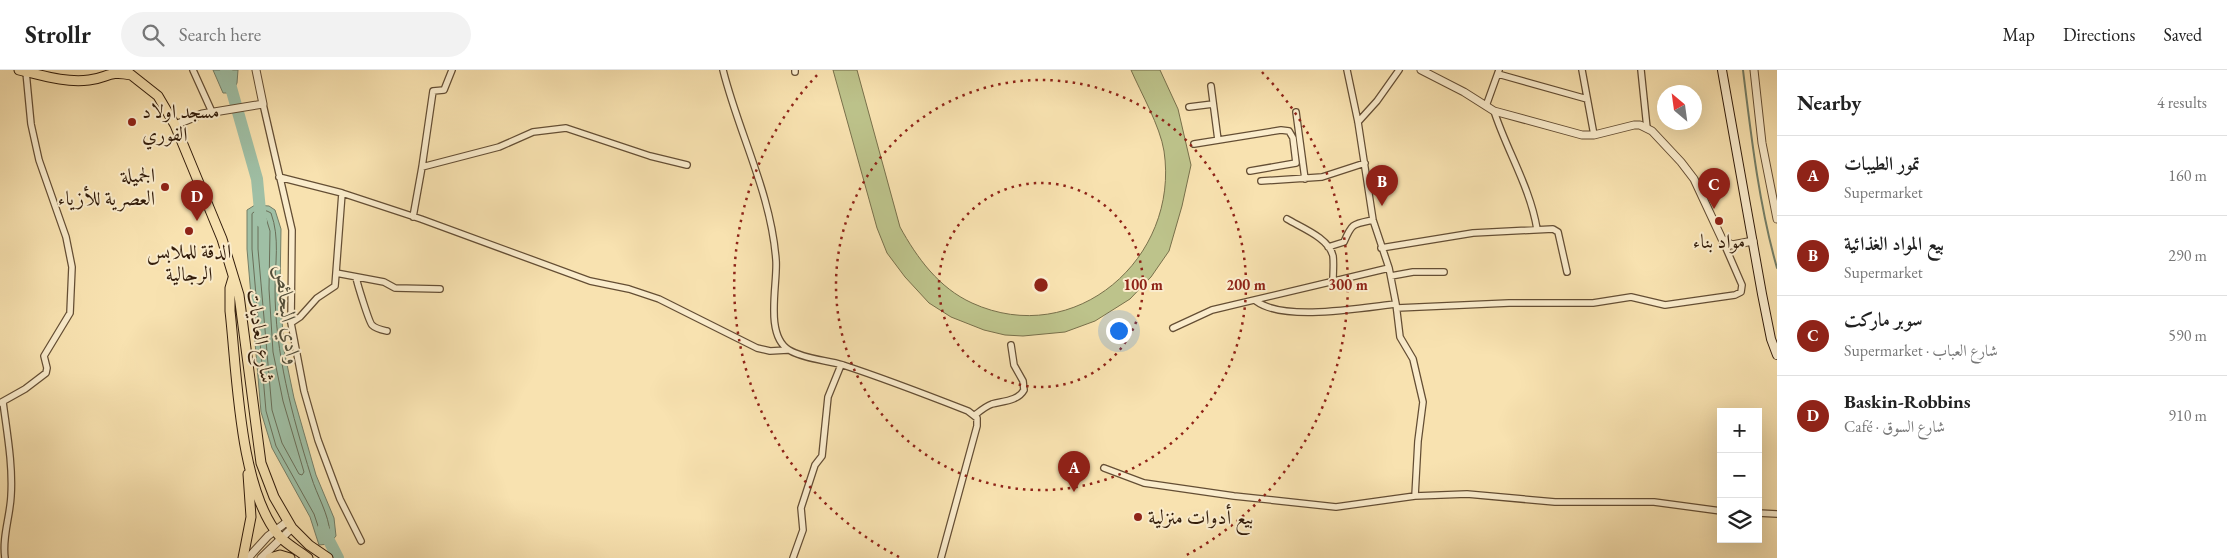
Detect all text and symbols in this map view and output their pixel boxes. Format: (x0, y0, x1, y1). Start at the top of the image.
search box (121, 12, 471, 57)
text: Strollr (25, 19, 91, 50)
icon: search (139, 21, 167, 49)
text: Search here (179, 22, 261, 47)
text: Map (2003, 23, 2035, 46)
text: Directions (2063, 23, 2135, 46)
text: Saved (2163, 23, 2202, 46)
north arrow (1657, 85, 1702, 130)
text: Nearby (1797, 89, 1861, 116)
text: 4 results (2157, 92, 2207, 113)
place label: مسجد اولاد الفوري (142, 98, 219, 150)
marker: مسجد اولاد الفوري (126, 116, 138, 128)
text: تمور الطيبات (1844, 151, 1920, 176)
place label: الجميلة العصرية للأزياء (58, 162, 155, 212)
pin: B (1366, 165, 1398, 206)
text: A (1807, 165, 1819, 186)
text: 160 m (2168, 165, 2207, 186)
pin: C (1698, 168, 1730, 209)
pin: D (181, 180, 213, 221)
marker: الجميلة العصرية للأزياء (159, 181, 171, 193)
text: Supermarket (1844, 182, 1923, 203)
marker: مواد بناء (1713, 215, 1725, 227)
marker: الدقة للملابس الرجالية (183, 225, 195, 237)
place label: مواد بناء (1693, 228, 1745, 254)
text: بيع المواد الغذائية (1844, 231, 1944, 256)
place label: الدقة للملابس الرجالية (147, 238, 231, 287)
text: B (1808, 245, 1818, 266)
text: 290 m (2168, 245, 2207, 266)
text: Supermarket (1844, 262, 1923, 283)
water label: وادي البحائص (266, 263, 308, 367)
text: 100 m (1123, 275, 1163, 294)
text: 200 m (1226, 275, 1266, 294)
text: 300 m (1328, 275, 1368, 294)
centre of rings (1032, 276, 1050, 294)
street label: شارع العاديات (236, 287, 281, 385)
text: سوبر ماركت (1844, 307, 1922, 332)
your location (1106, 318, 1132, 344)
text: C (1807, 325, 1819, 346)
text: 590 m (2168, 325, 2207, 346)
text: Supermarket · شارع العباب (1844, 340, 1998, 361)
text: Baskin-Robbins (1844, 389, 1971, 414)
text: D (1807, 405, 1819, 426)
text: 910 m (2168, 405, 2207, 426)
map controls (1717, 408, 1762, 543)
button: + (1717, 408, 1762, 453)
text: Café · شارع السوق (1844, 416, 1945, 437)
pin: A (1058, 451, 1090, 492)
button: − (1717, 453, 1762, 498)
button: layers (1717, 498, 1762, 543)
place label: بيع أدوات منزلية (1148, 503, 1253, 535)
marker: بيع أدوات منزلية (1132, 511, 1144, 523)

